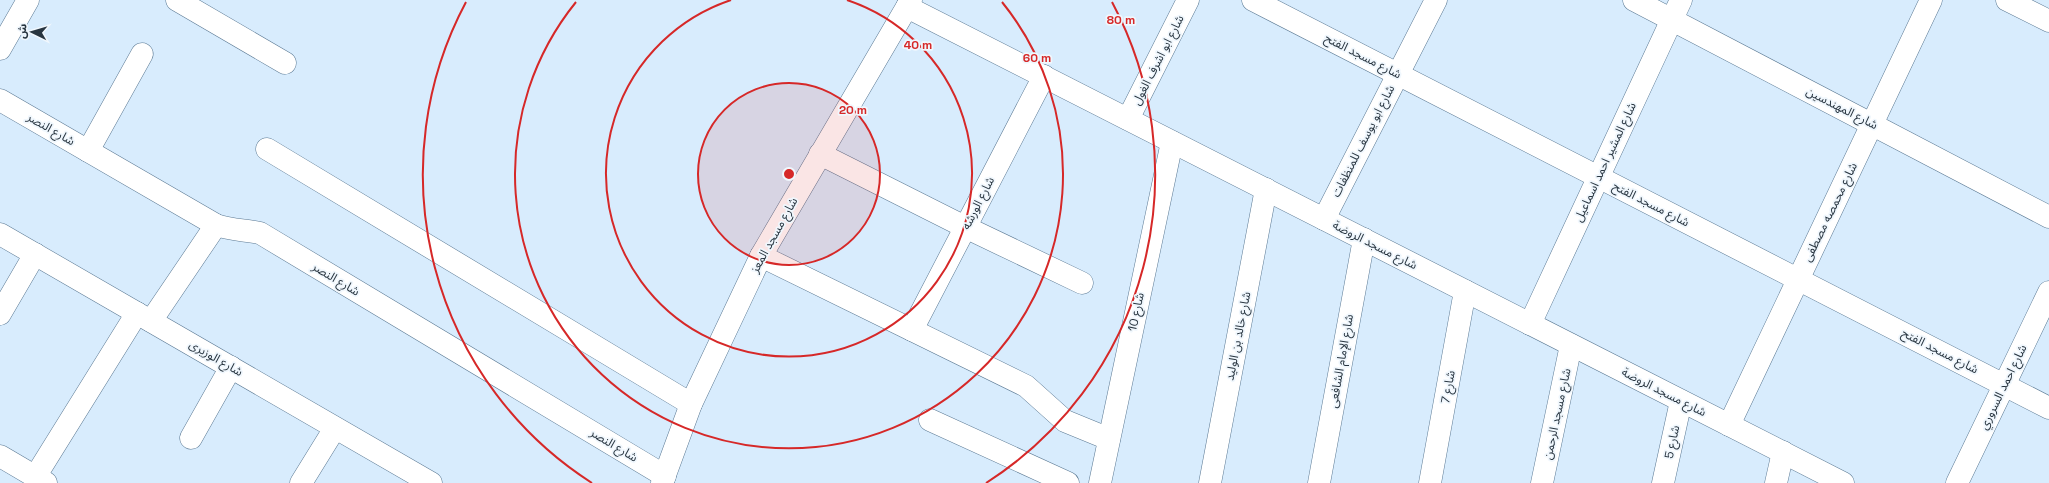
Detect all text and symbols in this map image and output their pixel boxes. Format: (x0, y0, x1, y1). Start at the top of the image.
north arrow (12, 12, 52, 52)
text: 80 m (1107, 12, 1135, 28)
street label: شارع ابو اشرف الغول (1128, 12, 1189, 108)
text: ش (14, 23, 30, 39)
street label: شارع مسجد الفتح (1321, 30, 1404, 83)
text: 40 m (904, 37, 932, 53)
text: 60 m (1023, 50, 1051, 66)
street label: شارع ابو يوسف للمنظفات (1328, 82, 1399, 200)
street label: شارع المهندسين (1803, 83, 1881, 134)
street label: شارع المشير احمد اسماعيل (1570, 100, 1641, 225)
text: 20 m (839, 102, 867, 118)
street label: شارع النصر (23, 108, 78, 150)
street label: شارع محمصه مصطفى (1799, 160, 1862, 265)
centre of rings (782, 167, 796, 181)
street label: شارع الورشه (958, 174, 999, 233)
street label: شارع مسجد الفتح (1609, 178, 1692, 231)
street label: شارع مسجد المعز (746, 194, 802, 277)
street label: شارع مسجد الروضة (1330, 217, 1420, 274)
street label: شارع النصر (308, 258, 363, 300)
street label: شارع خالد بن الوليد (1222, 290, 1255, 382)
street label: شارع 10 (1124, 291, 1149, 333)
street label: شارع الإمام الشافعى (1325, 313, 1358, 409)
street label: شارع مسجد الفتح (1898, 325, 1981, 378)
street label: شارع الوزيرى (186, 336, 246, 381)
street label: شارع احمد السروري (1976, 342, 2032, 433)
street label: شارع مسجد الروضة (1619, 364, 1709, 421)
street label: شارع مسجد الرحمن (1539, 367, 1575, 461)
street label: شارع 7 (1437, 369, 1460, 405)
street label: شارع النصر (586, 424, 641, 466)
street label: شارع 5 (1661, 424, 1684, 460)

